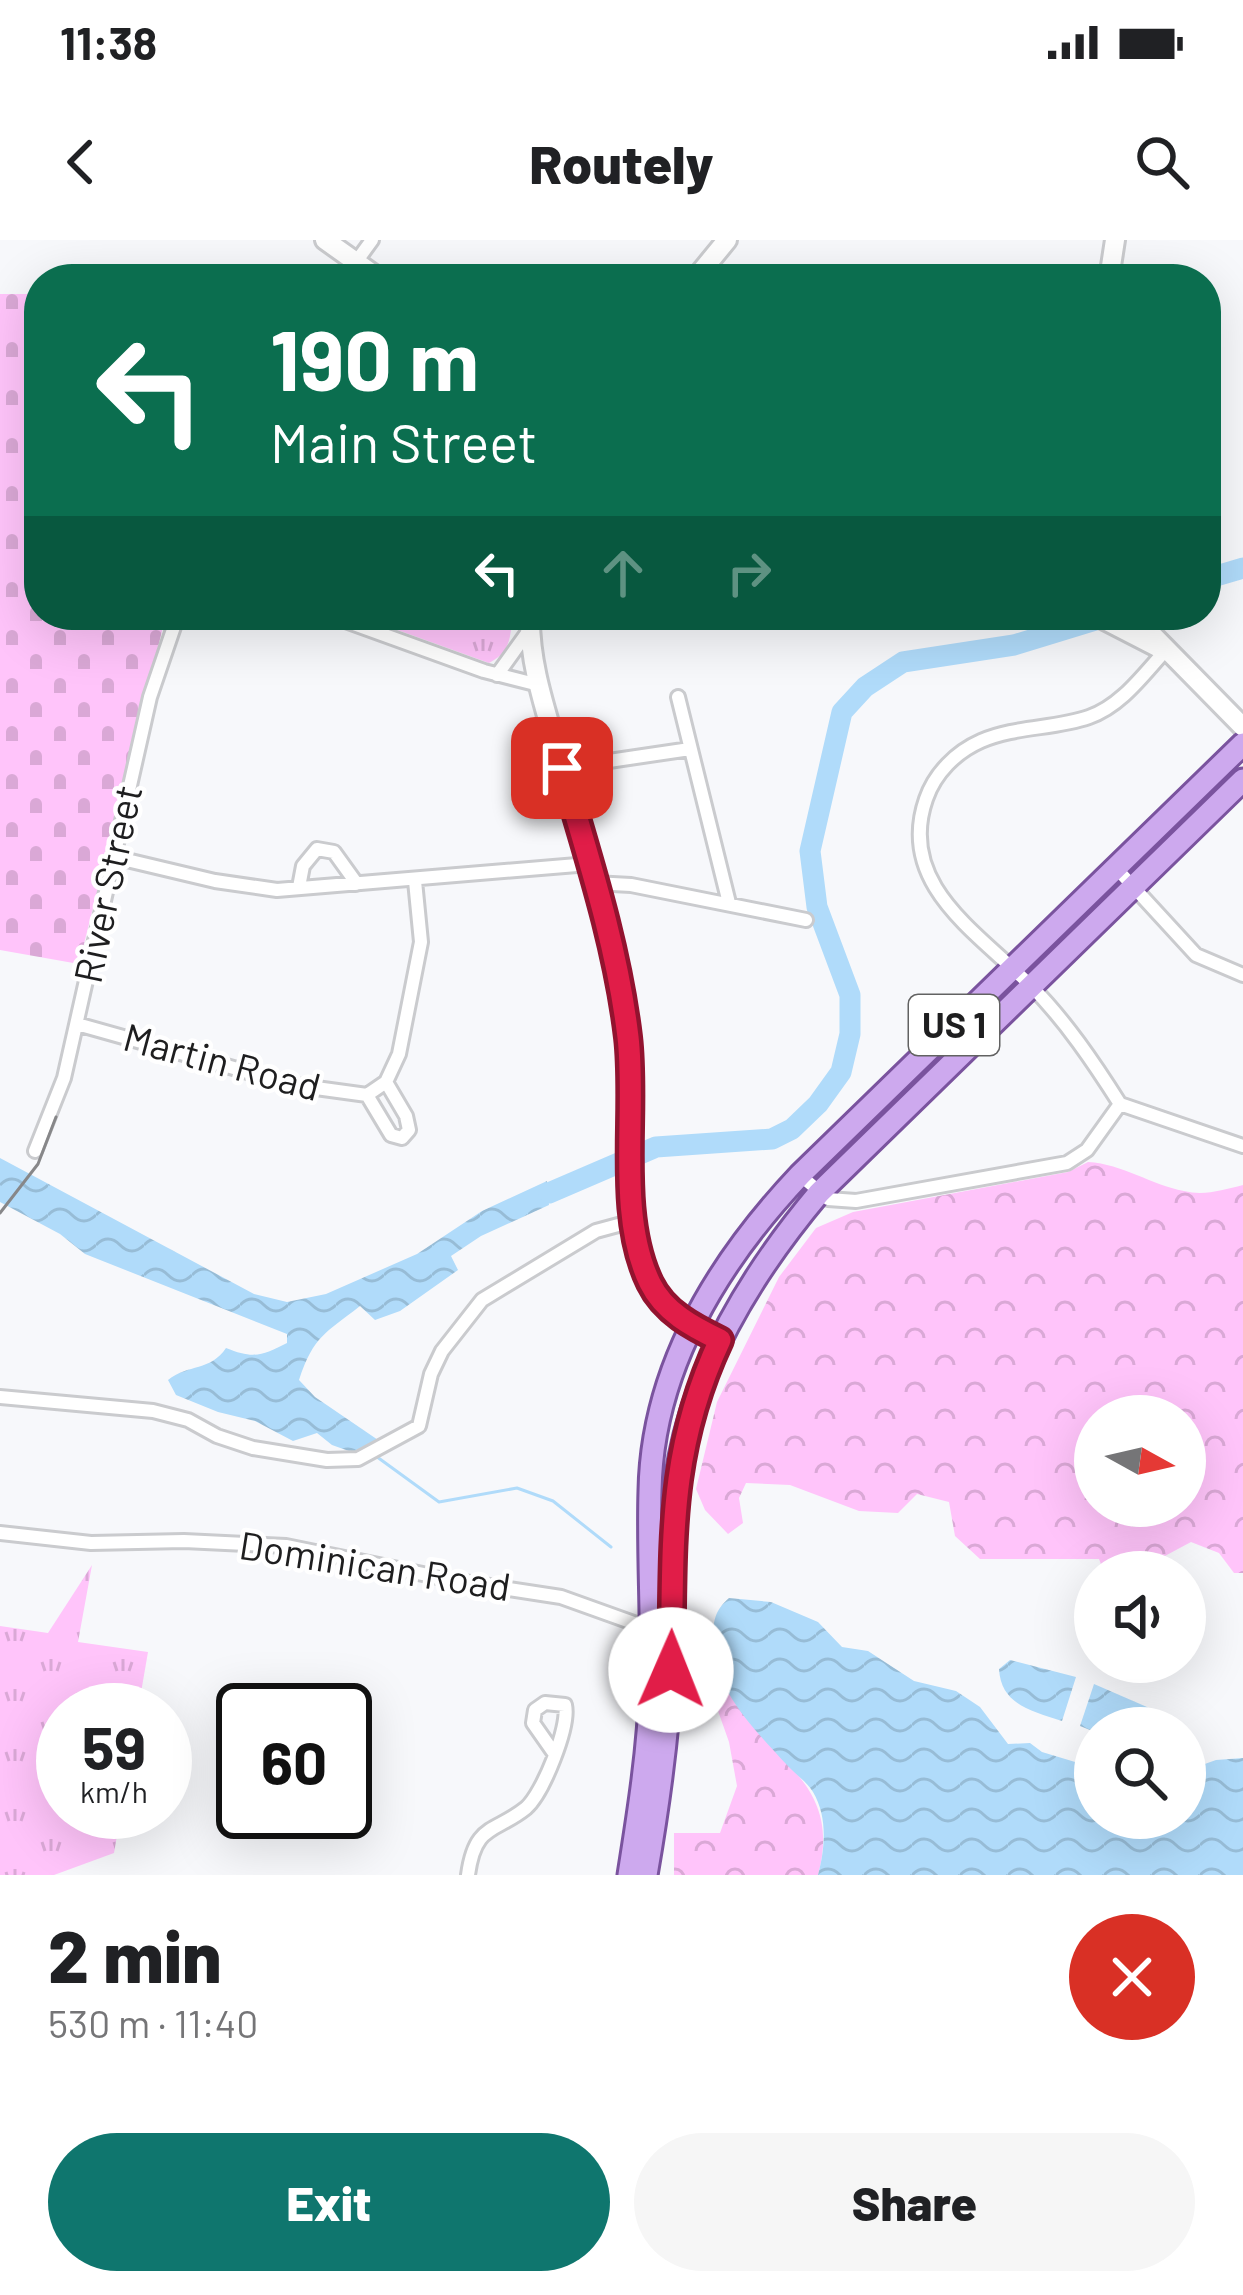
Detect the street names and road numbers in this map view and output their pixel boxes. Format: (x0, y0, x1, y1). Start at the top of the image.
street label: River Street (63, 781, 150, 987)
road number: US 1 (909, 995, 999, 1055)
street label: Martin Road (119, 1012, 326, 1109)
street label: Dominican Road (236, 1520, 514, 1609)

